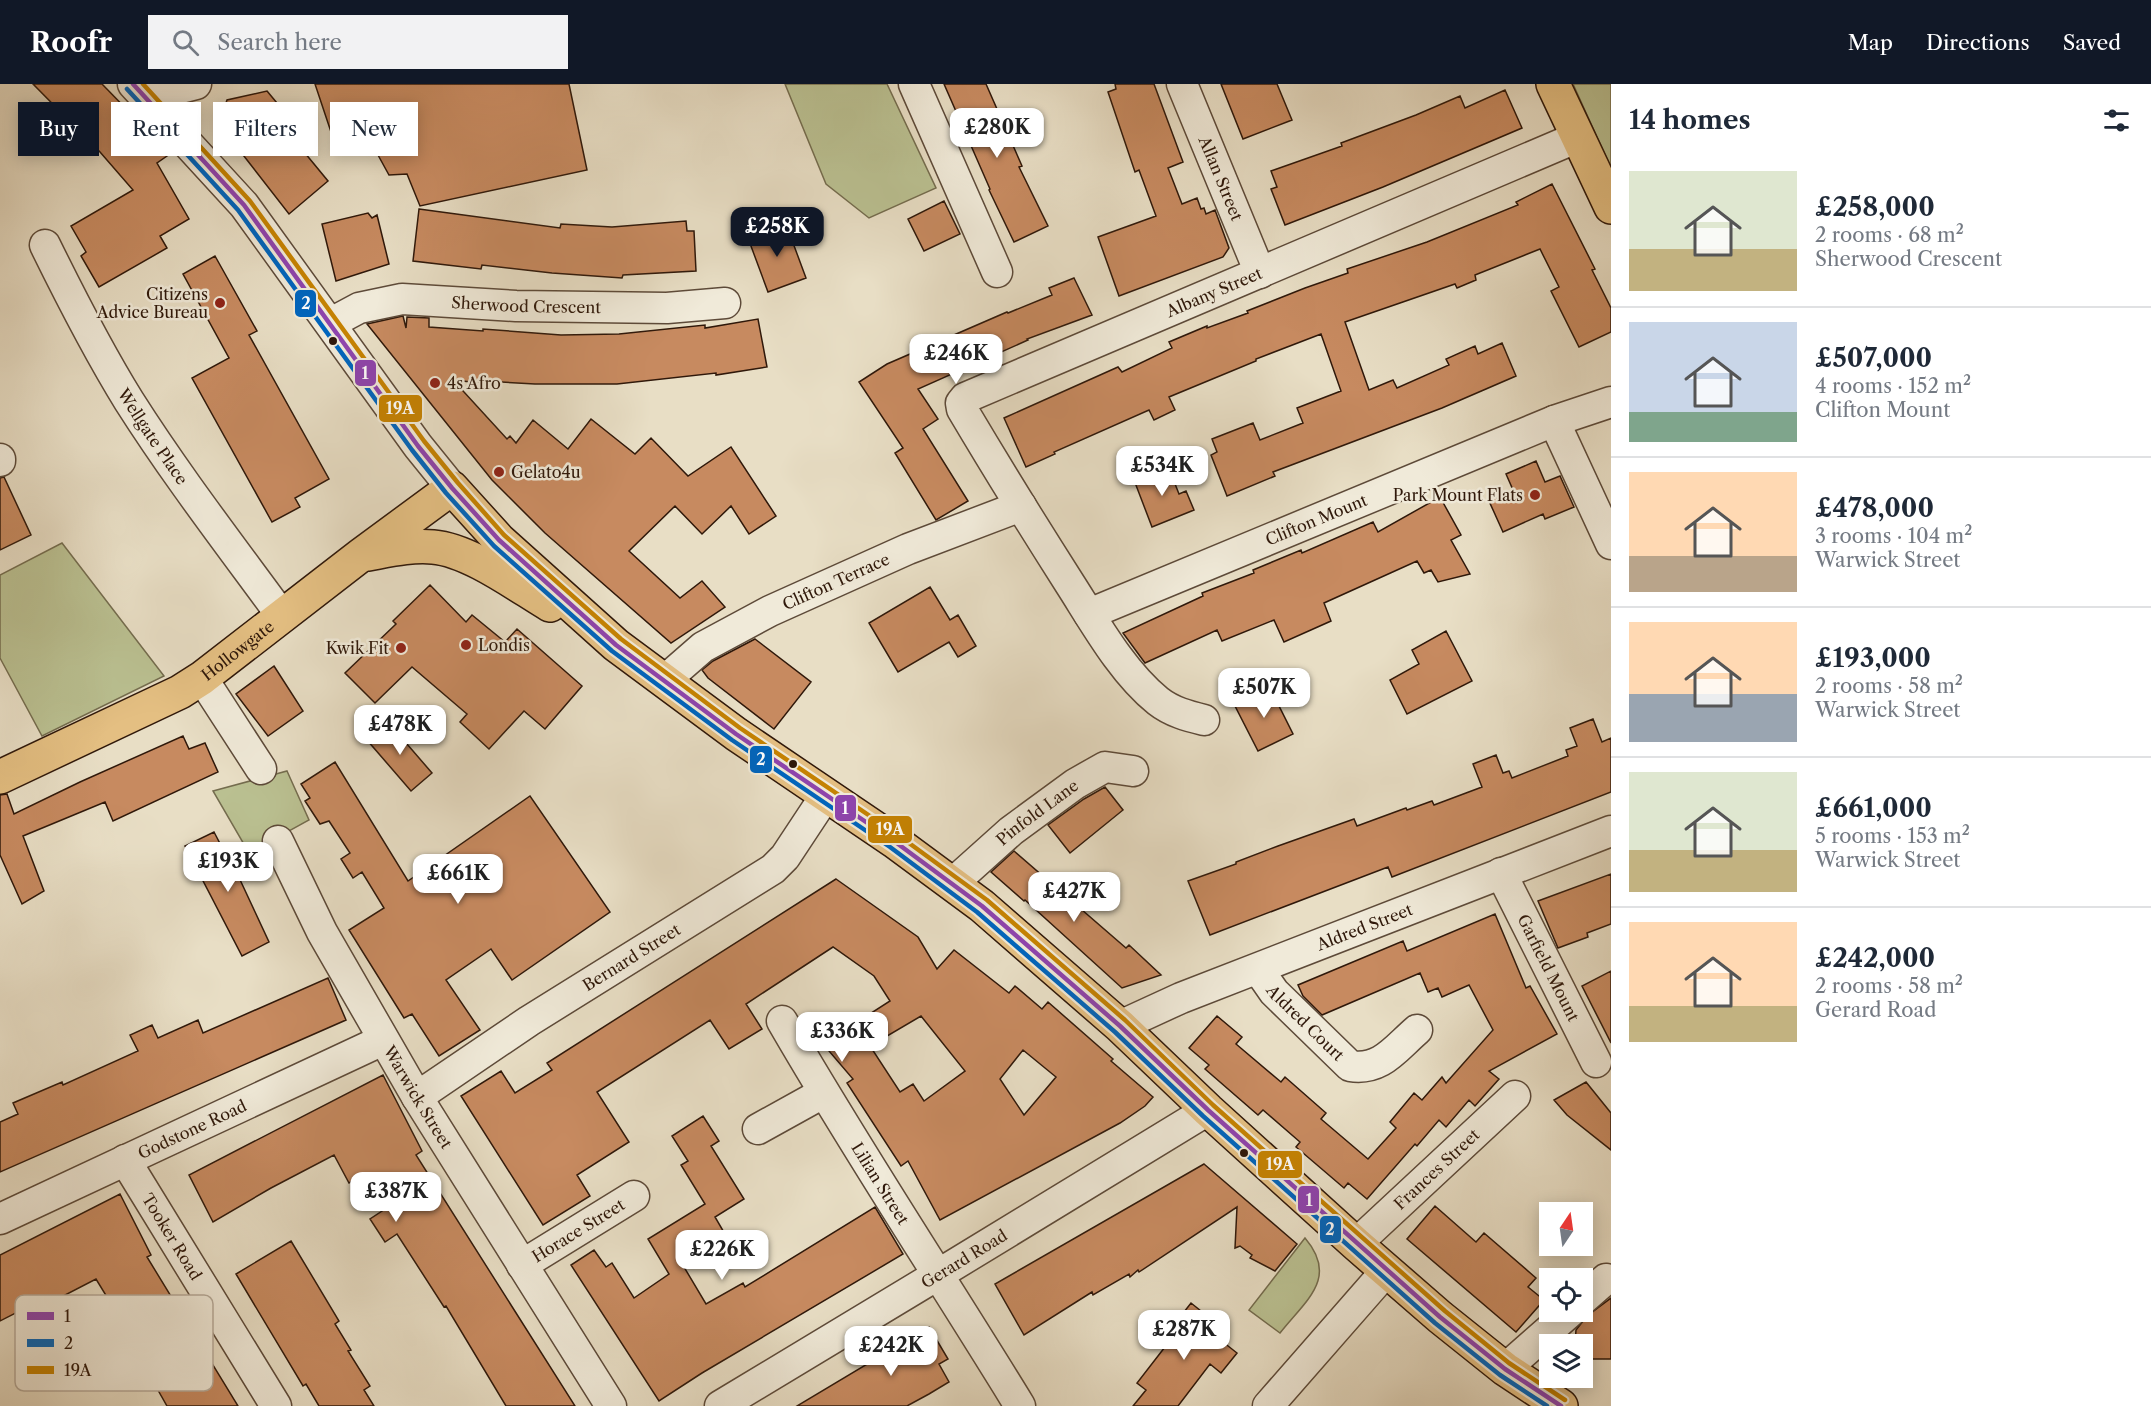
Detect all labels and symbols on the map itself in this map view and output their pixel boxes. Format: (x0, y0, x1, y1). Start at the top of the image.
pin: £280K (955, 108, 1039, 159)
street label: Allan Street (1194, 132, 1247, 224)
pin: £258K (735, 207, 819, 258)
street label: Albany Street (1162, 263, 1265, 322)
place label: Citizens Advice Bureau (96, 284, 208, 322)
line badge: 2 (294, 289, 317, 318)
street label: Sherwood Crescent (451, 292, 601, 317)
text: 2 (301, 293, 311, 313)
marker: Citizens Advice Bureau (213, 296, 227, 310)
pin: £246K (914, 334, 998, 385)
unlabelled marker (327, 335, 339, 347)
line badge: 1 (354, 359, 377, 387)
text: 1 (361, 363, 369, 383)
place label: 4s Afro (447, 373, 501, 393)
marker: 4s Afro (428, 376, 442, 390)
street label: Wellgate Place (113, 384, 192, 488)
line badge: 19A (378, 394, 423, 423)
text: 19A (386, 398, 415, 418)
pin: £534K (1120, 446, 1204, 497)
place label: Gelato4u (511, 462, 581, 482)
marker: Gelato4u (492, 465, 506, 479)
place label: Park Mount Flats (1393, 485, 1523, 505)
marker: Park Mount Flats (1528, 488, 1542, 502)
street label: Clifton Mount (1262, 490, 1370, 550)
street label: Clifton Terrace (779, 549, 893, 614)
street label: Hollowgate (197, 616, 278, 685)
place label: Londis (478, 635, 530, 655)
place label: Kwik Fit (326, 638, 389, 658)
marker: Londis (459, 638, 473, 652)
marker: Kwik Fit (394, 641, 408, 655)
pin: £507K (1222, 668, 1306, 719)
pin: £478K (358, 705, 442, 756)
line badge: 2 (749, 745, 773, 774)
text: 2 (756, 749, 766, 769)
unlabelled marker (787, 758, 799, 770)
street label: Pinfold Lane (992, 775, 1082, 850)
line badge: 1 (834, 794, 857, 822)
text: 1 (841, 798, 849, 818)
line badge: 19A (867, 815, 913, 844)
text: 19A (876, 819, 905, 839)
pin: £193K (186, 842, 270, 893)
pin: £661K (416, 854, 500, 905)
pin: £427K (1032, 872, 1116, 923)
street label: Aldred Street (1313, 899, 1416, 955)
street label: Garfield Mount (1513, 911, 1584, 1025)
street label: Bernard Street (579, 919, 684, 995)
street label: Aldred Court (1262, 980, 1349, 1065)
pin: £336K (800, 1012, 884, 1063)
street label: Warwick Street (379, 1041, 457, 1152)
street label: Godstone Road (135, 1095, 250, 1163)
street label: Frances Street (1390, 1124, 1484, 1214)
street label: Lilian Street (847, 1139, 914, 1229)
unlabelled marker (1238, 1147, 1250, 1159)
line badge: 19A (1257, 1150, 1303, 1179)
text: 19A (1266, 1154, 1295, 1174)
pin: £387K (354, 1172, 438, 1223)
line badge: 1 (1297, 1185, 1320, 1214)
street label: Tooker Road (138, 1190, 206, 1284)
text: 1 (1305, 1190, 1313, 1210)
street label: Horace Street (528, 1194, 629, 1267)
north arrow (1539, 1202, 1593, 1256)
line badge: 2 (1319, 1215, 1342, 1244)
text: 2 (1325, 1219, 1335, 1239)
street label: Gerard Road (917, 1225, 1011, 1293)
pin: £226K (680, 1230, 764, 1281)
legend (15, 1295, 213, 1391)
text: 1 (64, 1306, 71, 1326)
pin: £287K (1142, 1310, 1226, 1361)
pin: £242K (849, 1326, 933, 1377)
text: 2 (64, 1333, 73, 1353)
text: 19A (64, 1360, 93, 1380)

